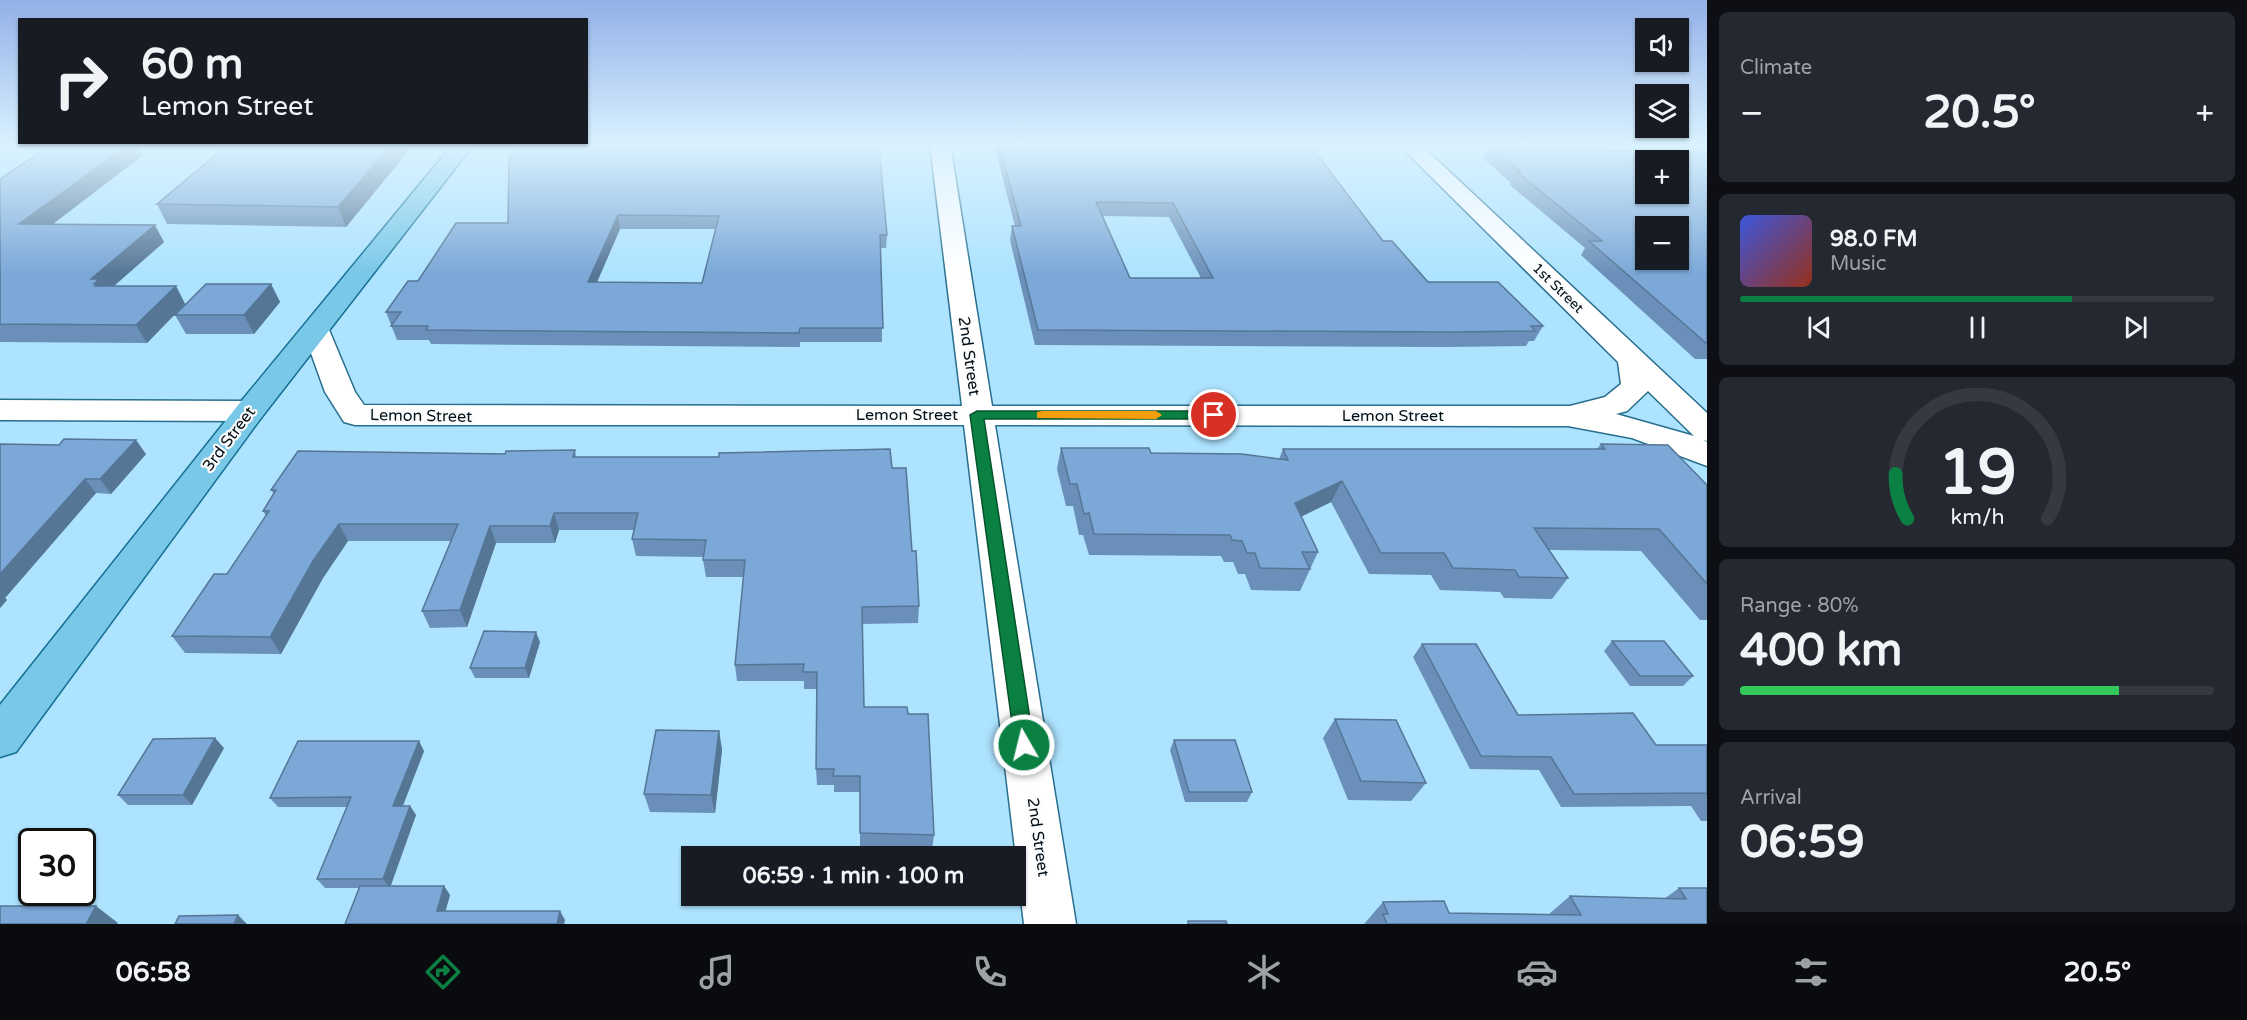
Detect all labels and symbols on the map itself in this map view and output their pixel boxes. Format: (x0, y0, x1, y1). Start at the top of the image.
street label: 1st Street (1529, 259, 1588, 317)
street label: 2nd Street (954, 315, 984, 397)
pin (1188, 389, 1239, 440)
street label: 3rd Street (198, 403, 260, 475)
street label: Lemon Street (370, 405, 472, 427)
street label: Lemon Street (856, 405, 958, 425)
street label: Lemon Street (1342, 406, 1444, 426)
position arrow (992, 713, 1056, 777)
street label: 2nd Street (1023, 796, 1053, 878)
speed limit sign: 30 (18, 828, 96, 906)

